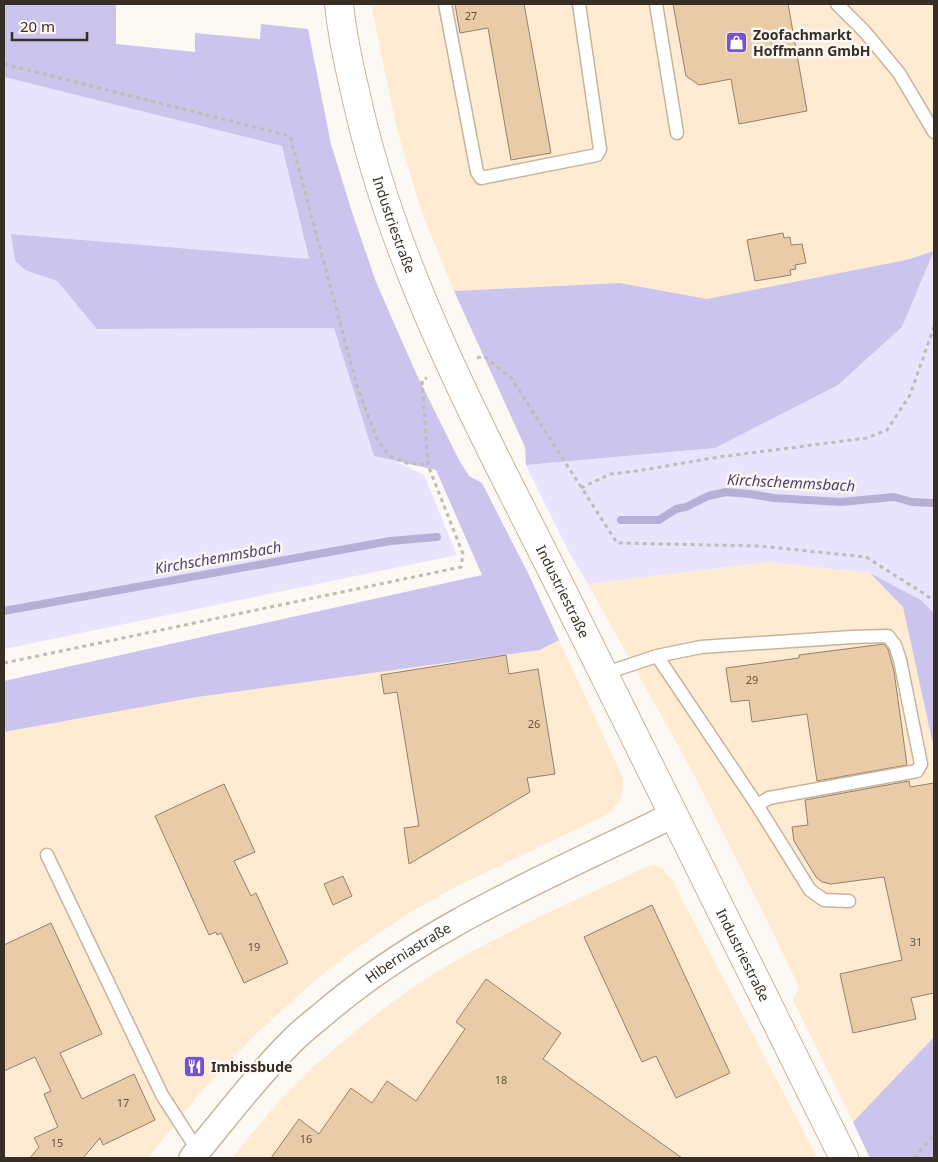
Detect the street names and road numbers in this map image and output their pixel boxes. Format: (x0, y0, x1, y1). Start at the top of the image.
street label: Industriestraße (369, 174, 420, 276)
street label: Industriestraße (532, 542, 594, 641)
street label: Industriestraße (712, 905, 775, 1005)
street label: Hiberniastraße (361, 918, 454, 987)

